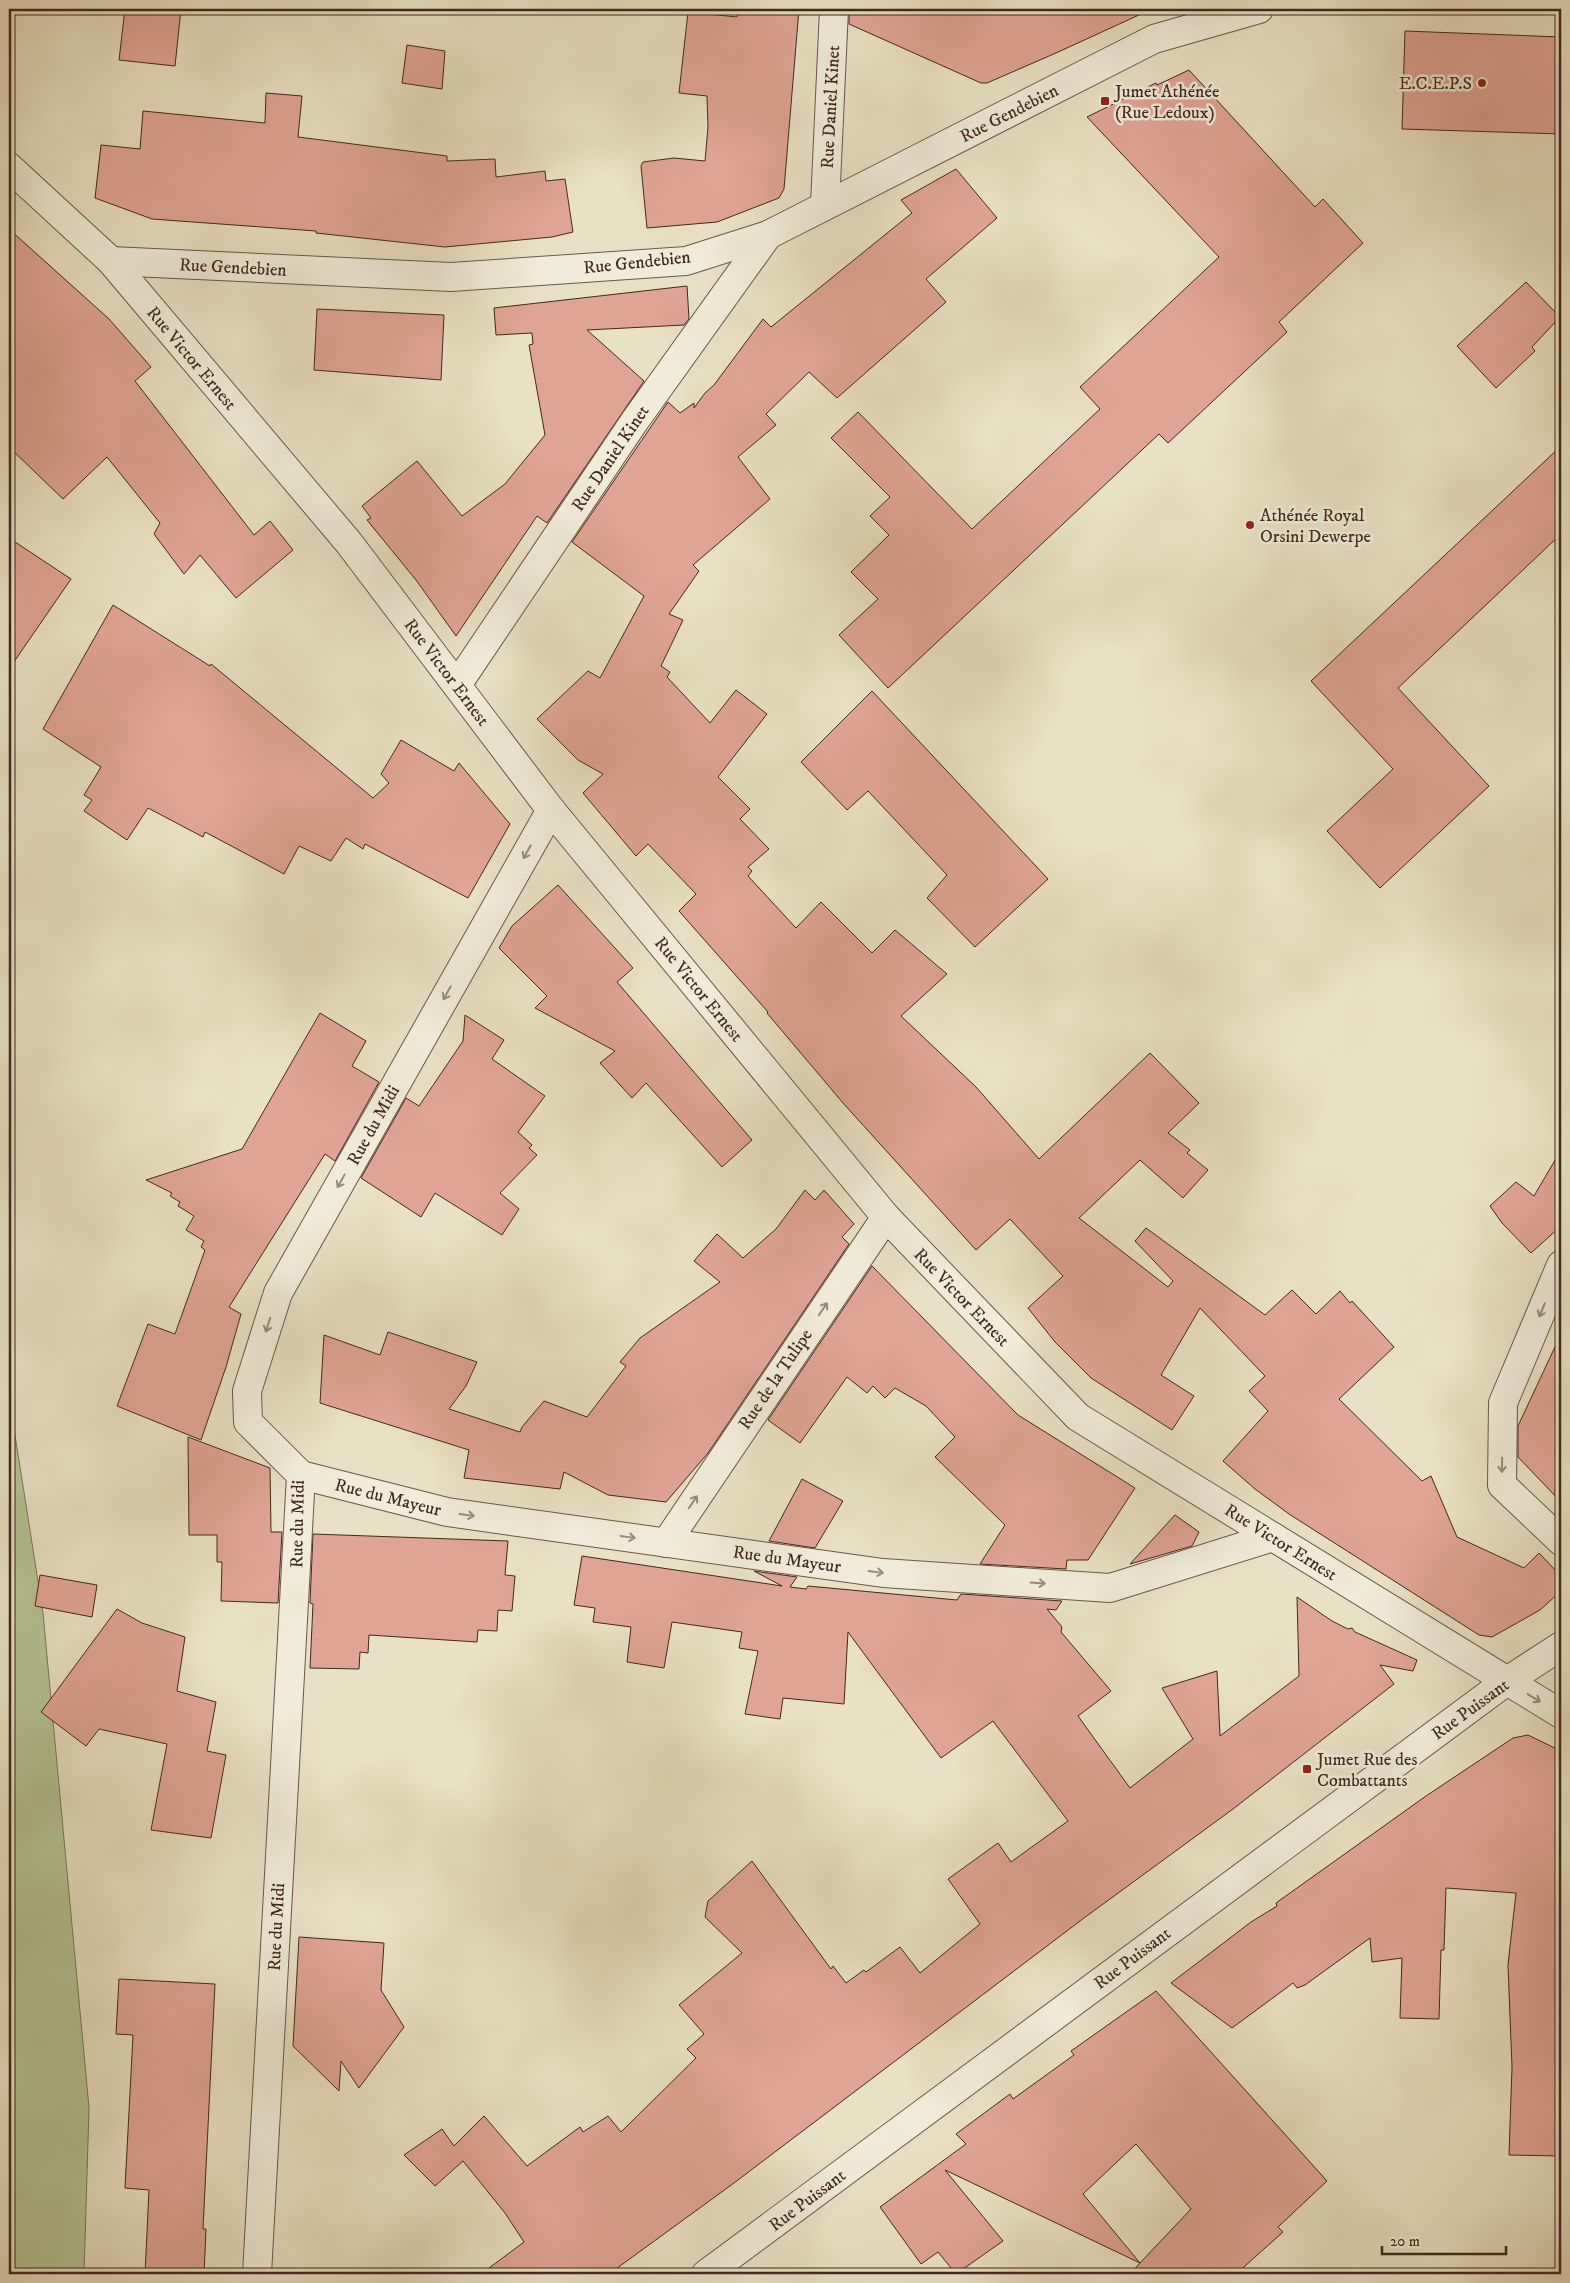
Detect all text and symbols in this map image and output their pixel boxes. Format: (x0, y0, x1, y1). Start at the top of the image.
street label: Rue Daniel Kinet (817, 45, 845, 169)
place label: E.C.E.P.S (1399, 73, 1472, 95)
marker: E.C.E.P.S (1476, 77, 1488, 89)
street label: Rue Gendebien (956, 79, 1063, 148)
place label: Jumet Athénée (Rue Ledoux) (1113, 81, 1219, 124)
marker: Jumet Athénée (Rue Ledoux) (1099, 95, 1111, 107)
street label: Rue Gendebien (582, 246, 692, 280)
street label: Rue Gendebien (179, 254, 288, 282)
street label: Rue Victor Ernest (141, 302, 241, 415)
street label: Rue Daniel Kinet (567, 401, 655, 516)
place label: Athénée Royal Orsini Dewerpe (1260, 505, 1371, 548)
marker: Athénée Royal Orsini Dewerpe (1244, 519, 1256, 531)
street label: Rue Victor Ernest (399, 615, 494, 731)
one-way arrow (522, 844, 531, 859)
street label: Rue Victor Ernest (649, 933, 747, 1047)
one-way arrow (442, 986, 452, 1001)
street label: Rue du Midi (343, 1082, 405, 1169)
one-way arrow (336, 1173, 346, 1187)
street label: Rue Victor Ernest (909, 1244, 1014, 1352)
one-way arrow (818, 1302, 828, 1316)
one-way arrow (1536, 1302, 1546, 1317)
one-way arrow (262, 1316, 272, 1332)
street label: Rue de la Tulipe (734, 1325, 818, 1434)
one-way arrow (1497, 1456, 1507, 1473)
street label: Rue du Mayeur (332, 1474, 444, 1522)
street label: Rue du Midi (286, 1480, 310, 1568)
one-way arrow (688, 1495, 699, 1509)
street label: Rue Victor Ernest (1220, 1499, 1341, 1586)
one-way arrow (459, 1510, 475, 1520)
one-way arrow (620, 1533, 636, 1543)
street label: Rue du Mayeur (731, 1542, 843, 1579)
one-way arrow (867, 1567, 883, 1577)
one-way arrow (1030, 1579, 1046, 1588)
street label: Rue Puissant (1428, 1674, 1514, 1745)
one-way arrow (1526, 1693, 1540, 1703)
place label: Jumet Rue des Combattants (1315, 1749, 1418, 1792)
marker: Jumet Rue des Combattants (1301, 1763, 1313, 1775)
street label: Rue du Midi (264, 1882, 290, 1972)
street label: Rue Puissant (1090, 1923, 1176, 1995)
street label: Rue Puissant (765, 2165, 851, 2237)
scale bar (1382, 2223, 1506, 2255)
text: 20 m (1390, 2232, 1420, 2251)

